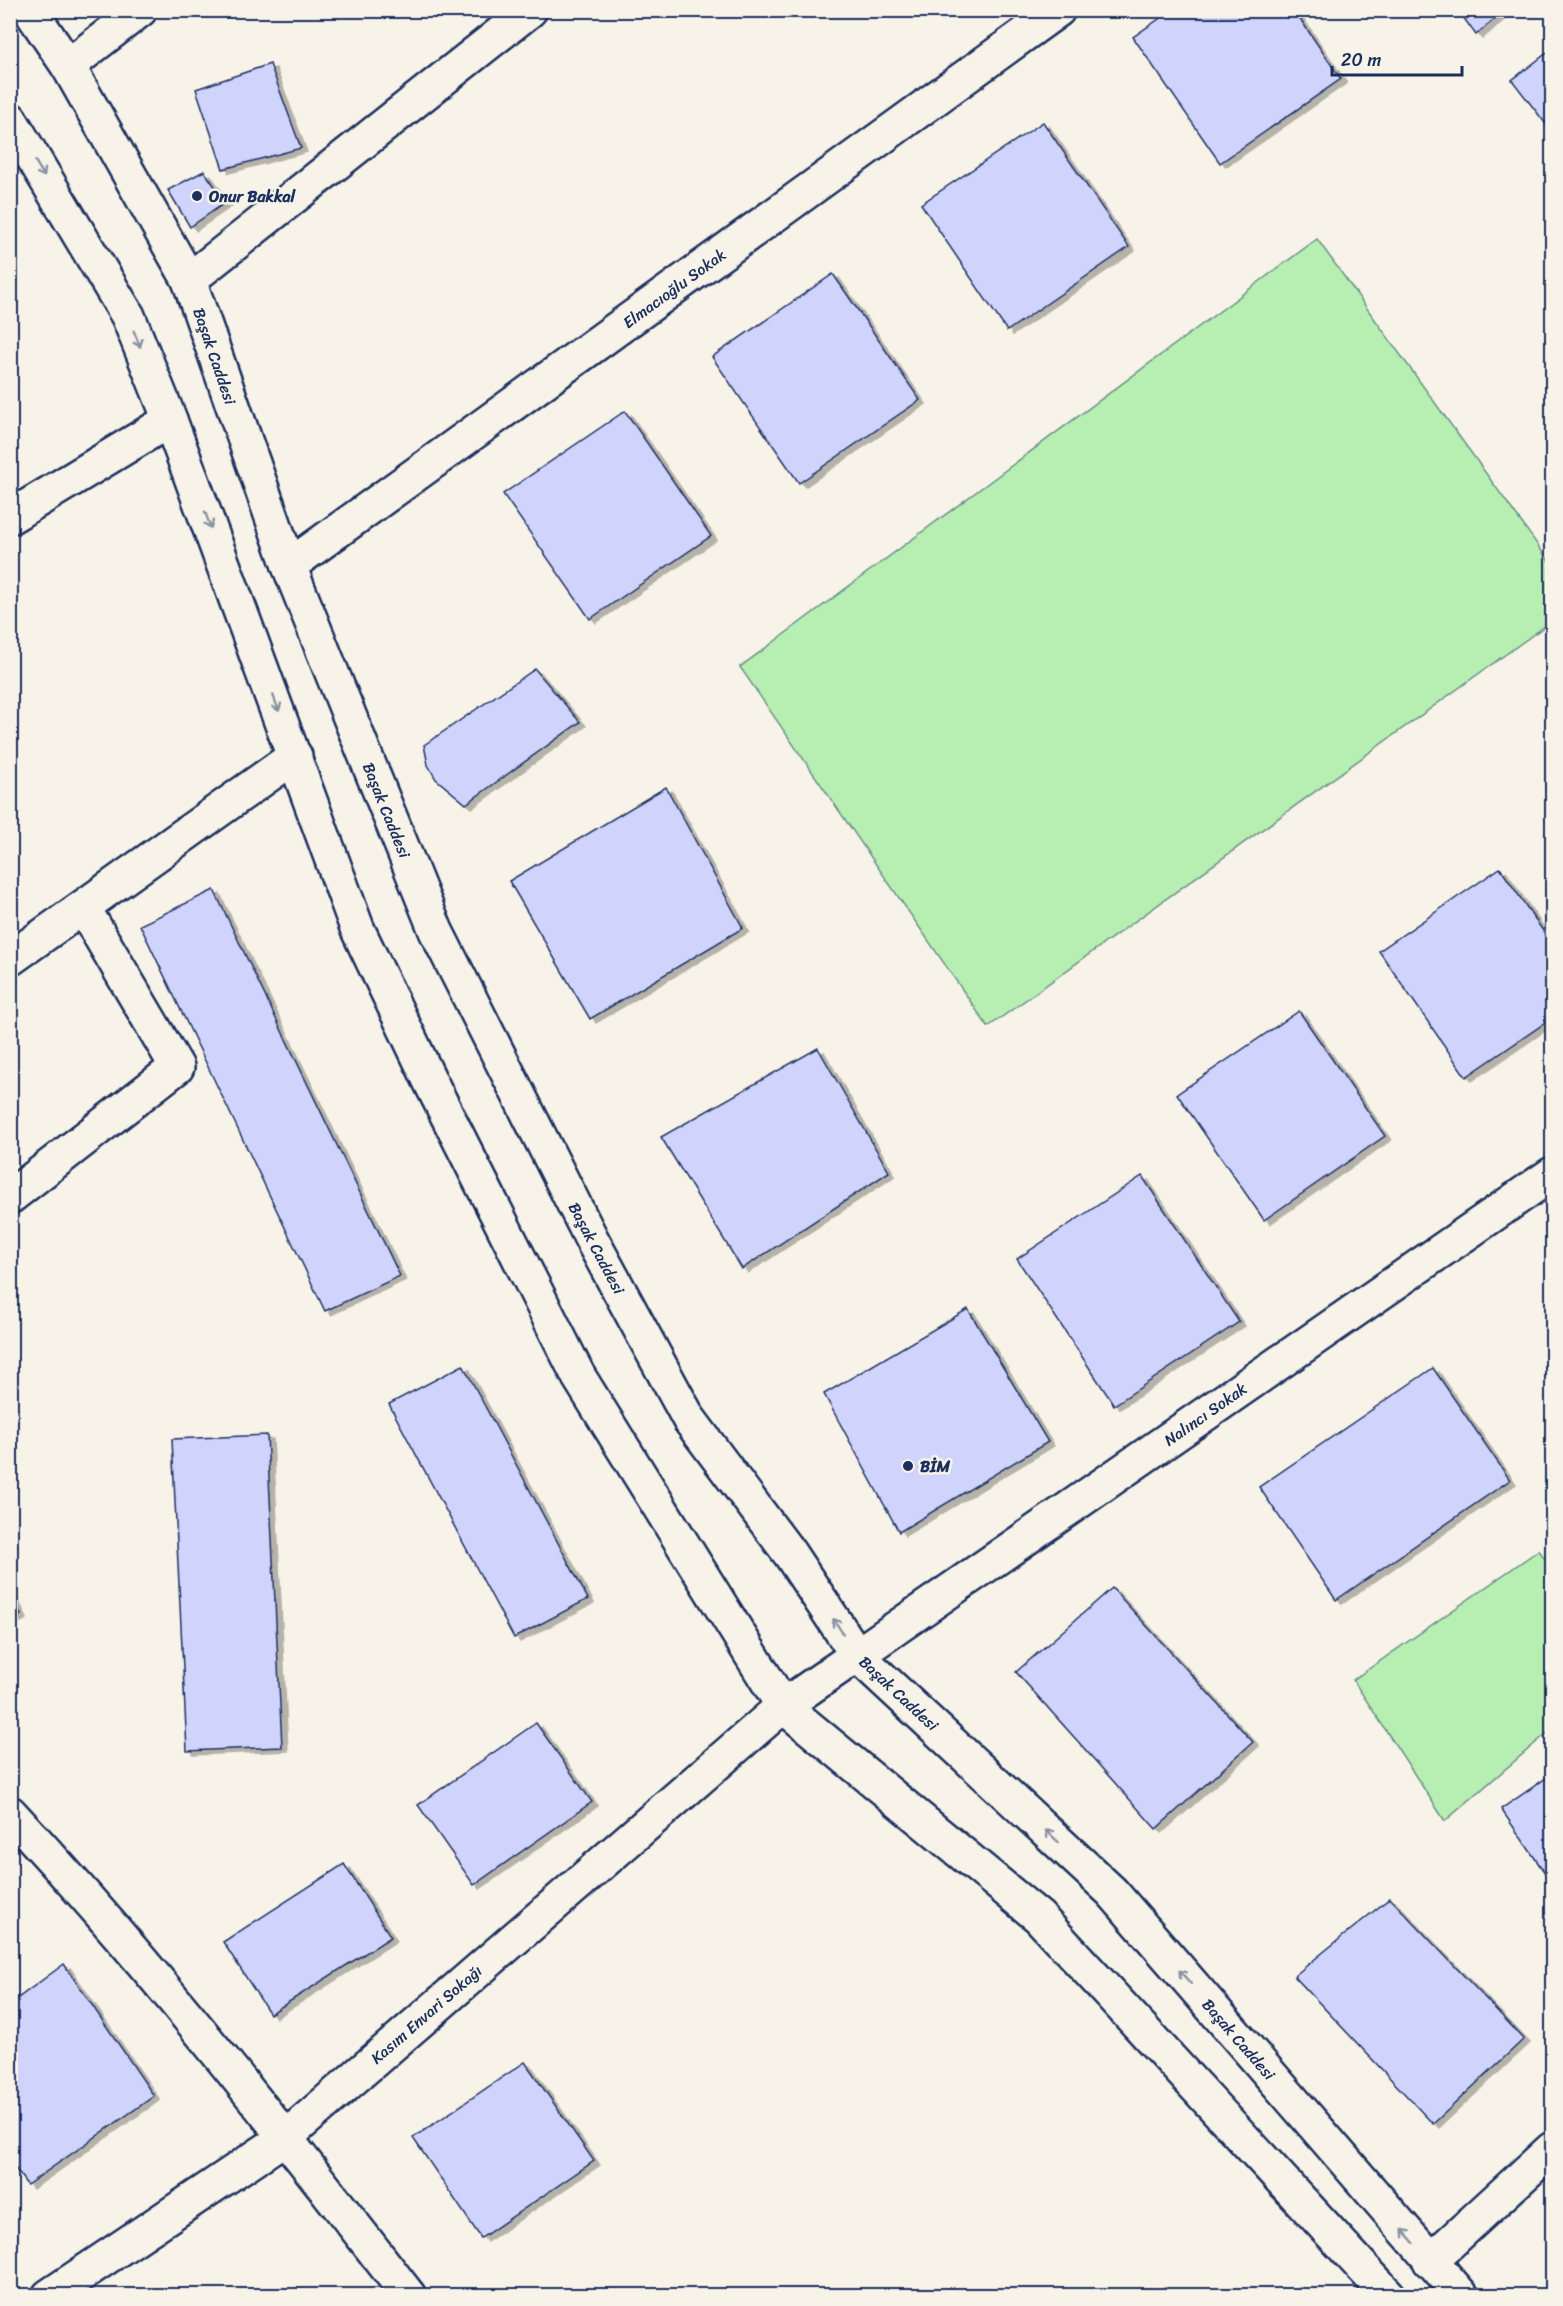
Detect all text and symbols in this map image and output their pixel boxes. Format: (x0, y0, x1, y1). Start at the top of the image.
scale bar (1332, 39, 1462, 77)
text: 20 m (1341, 44, 1381, 76)
one-way arrow (35, 160, 47, 177)
place label: Onur Bakkal (208, 182, 296, 211)
marker: Onur Bakkal (190, 189, 204, 203)
street label: Elmacıoğlu Sokak (616, 241, 732, 336)
street label: Başak Caddesi (184, 304, 245, 409)
one-way arrow (132, 329, 143, 347)
one-way arrow (203, 510, 214, 529)
one-way arrow (271, 693, 282, 712)
street label: Başak Caddesi (354, 758, 419, 863)
street label: Başak Caddesi (560, 1197, 633, 1300)
street label: Nalıncı Sokak (1157, 1375, 1254, 1454)
place label: BİM (920, 1452, 950, 1481)
marker: BİM (901, 1459, 915, 1473)
one-way arrow (832, 1618, 844, 1635)
street label: Başak Caddesi (852, 1648, 946, 1739)
one-way arrow (1044, 1829, 1059, 1843)
street label: Kasım Envari Sokağı (364, 1957, 489, 2072)
one-way arrow (1178, 1970, 1192, 1985)
street label: Başak Caddesi (1195, 1992, 1283, 2087)
one-way arrow (1402, 2228, 1415, 2244)

